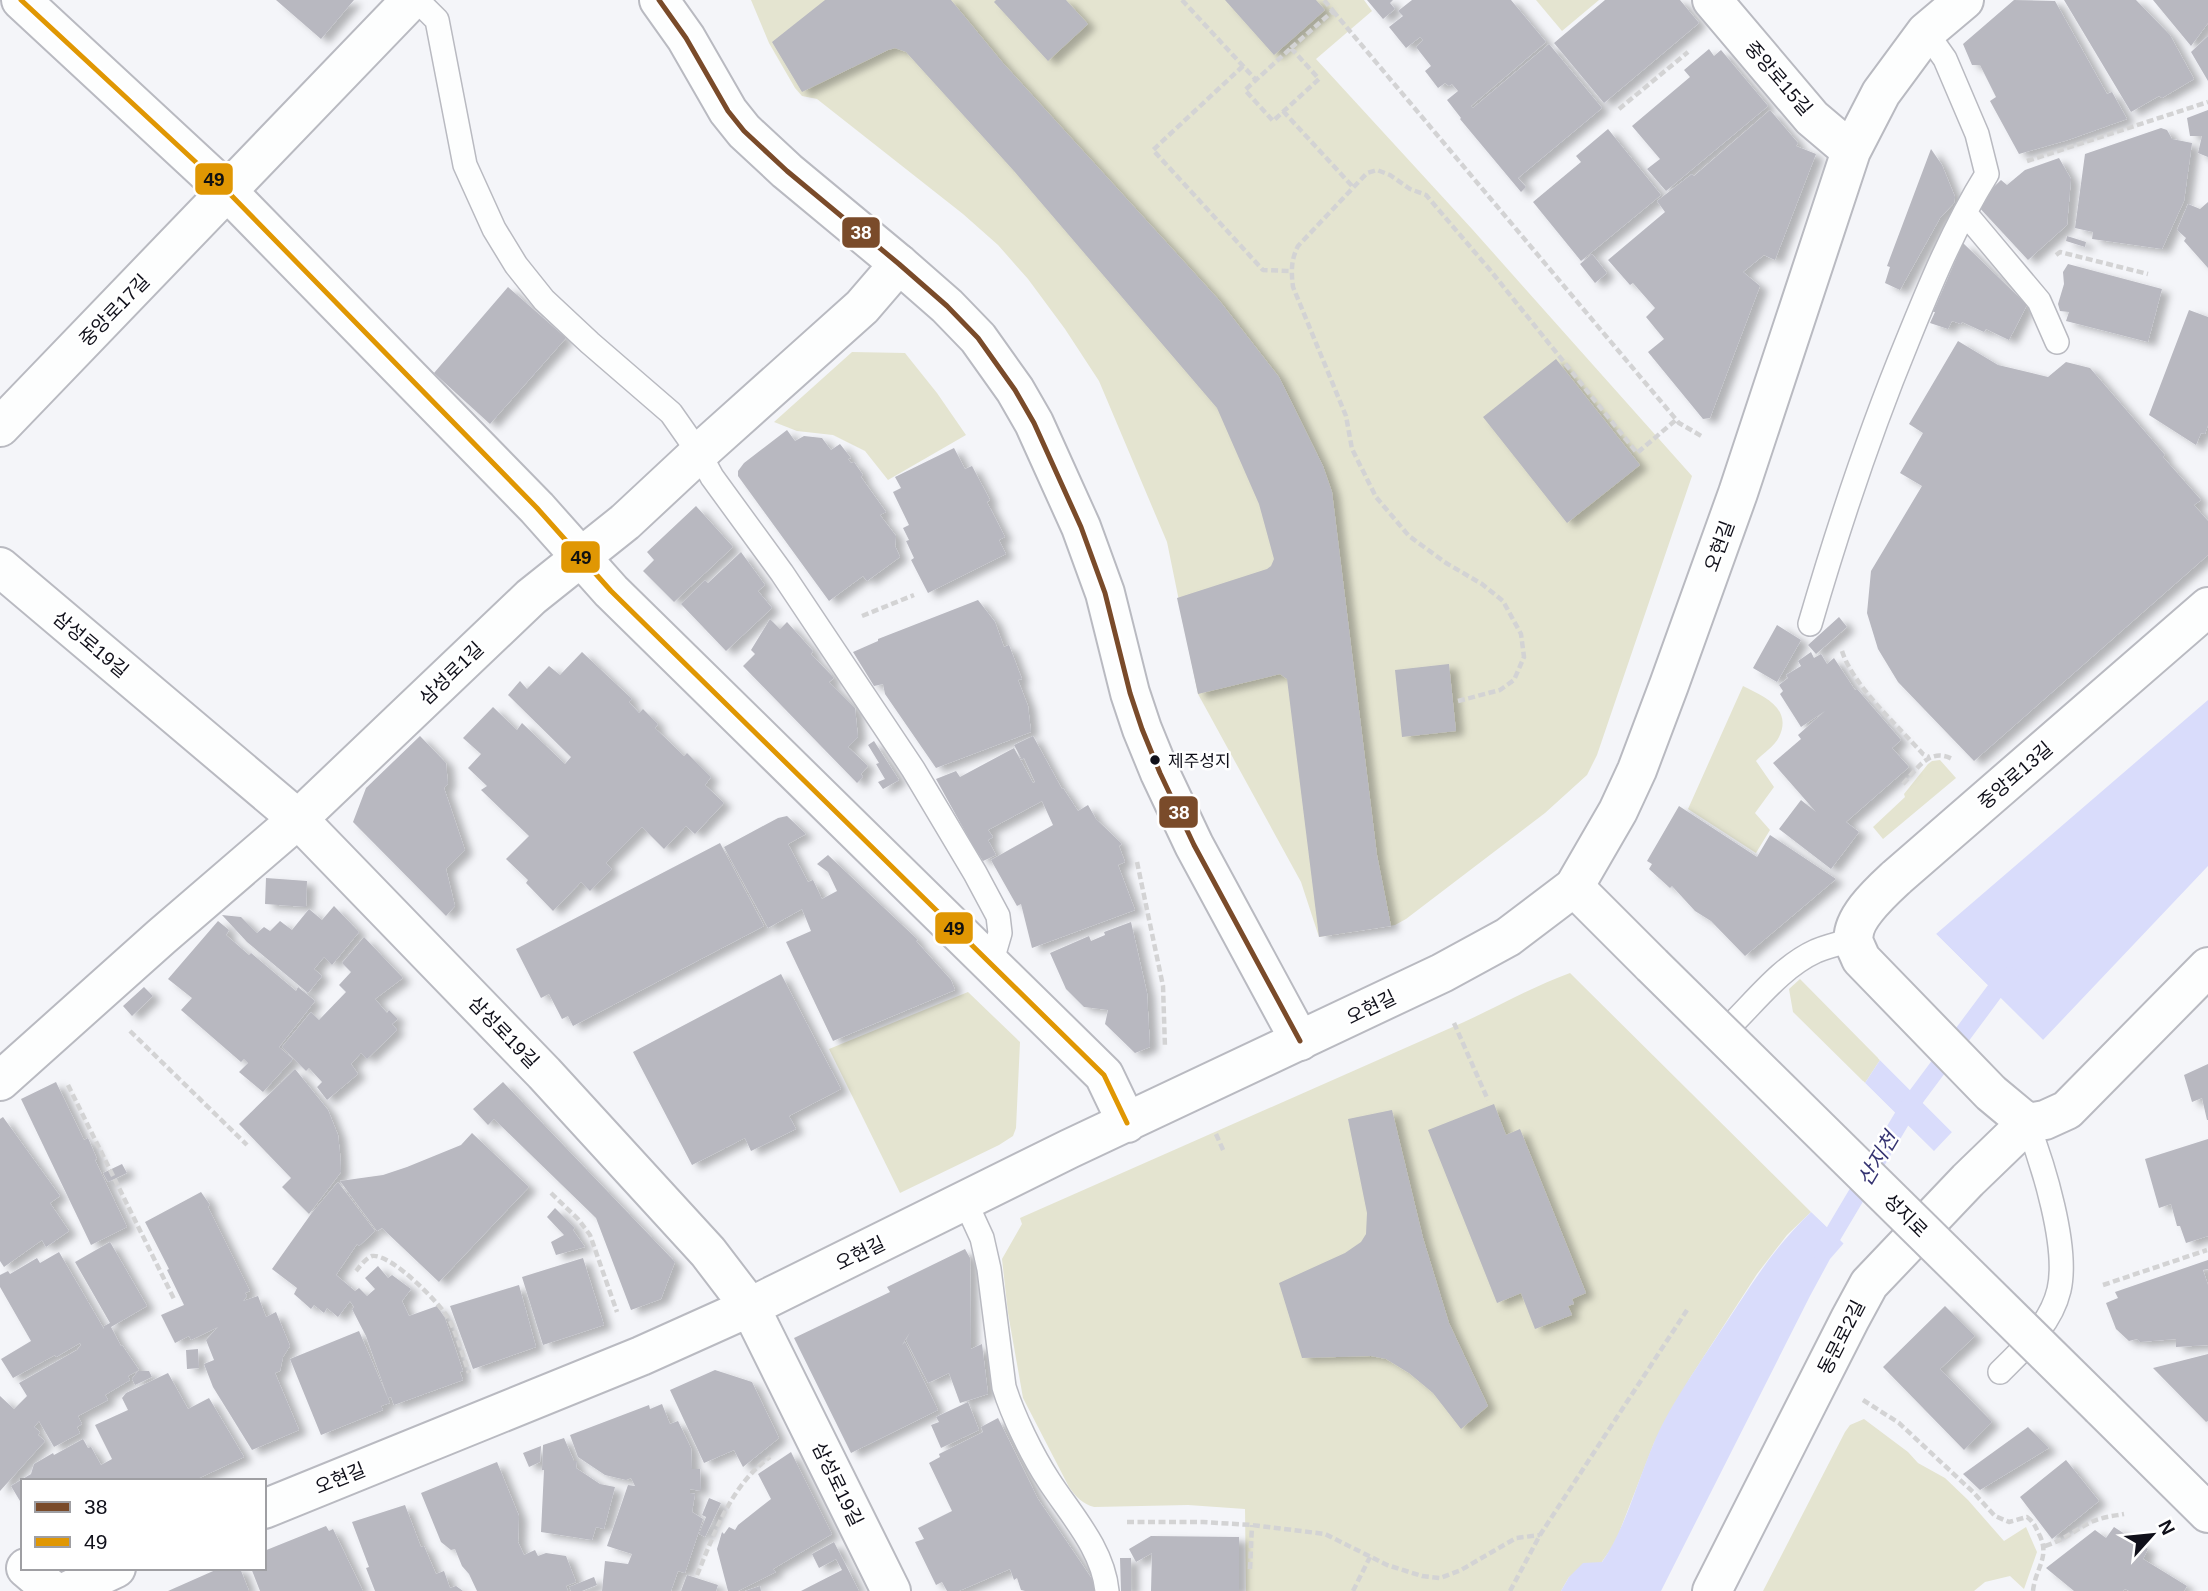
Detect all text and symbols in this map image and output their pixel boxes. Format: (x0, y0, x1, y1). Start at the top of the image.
street label: 중앙로15길 (1741, 37, 1816, 120)
line badge: 49 (194, 162, 234, 196)
text: 49 (203, 169, 225, 190)
line badge: 38 (841, 216, 881, 249)
text: 38 (850, 222, 872, 243)
street label: 중앙로17길 (75, 270, 154, 350)
street label: 오현길 (1701, 518, 1738, 574)
line badge: 49 (560, 540, 601, 574)
text: 49 (570, 547, 592, 568)
street label: 삼성로19길 (49, 607, 132, 682)
street label: 삼성로1길 (415, 638, 488, 709)
street label: 중앙로13길 (1974, 738, 2057, 813)
place label: 제주성지 (1168, 752, 1231, 771)
marker: 제주성지 (1148, 753, 1162, 767)
line badge: 38 (1158, 795, 1199, 829)
text: 38 (1168, 802, 1190, 823)
line badge: 49 (934, 911, 974, 945)
text: 49 (943, 918, 965, 939)
street label: 오현길 (1343, 987, 1399, 1028)
street label: 삼성로19길 (464, 992, 543, 1072)
water label: 산지천 (1853, 1126, 1904, 1190)
street label: 성지로 (1880, 1189, 1932, 1241)
street label: 오현길 (832, 1233, 888, 1274)
street label: 동문로2길 (1814, 1297, 1869, 1378)
street label: 삼성로19길 (808, 1439, 867, 1530)
street label: 오현길 (312, 1459, 368, 1498)
legend (21, 1479, 266, 1570)
text: 38 (84, 1495, 107, 1518)
north arrow (2117, 1500, 2187, 1570)
text: N (2154, 1517, 2179, 1538)
text: 49 (84, 1530, 107, 1553)

